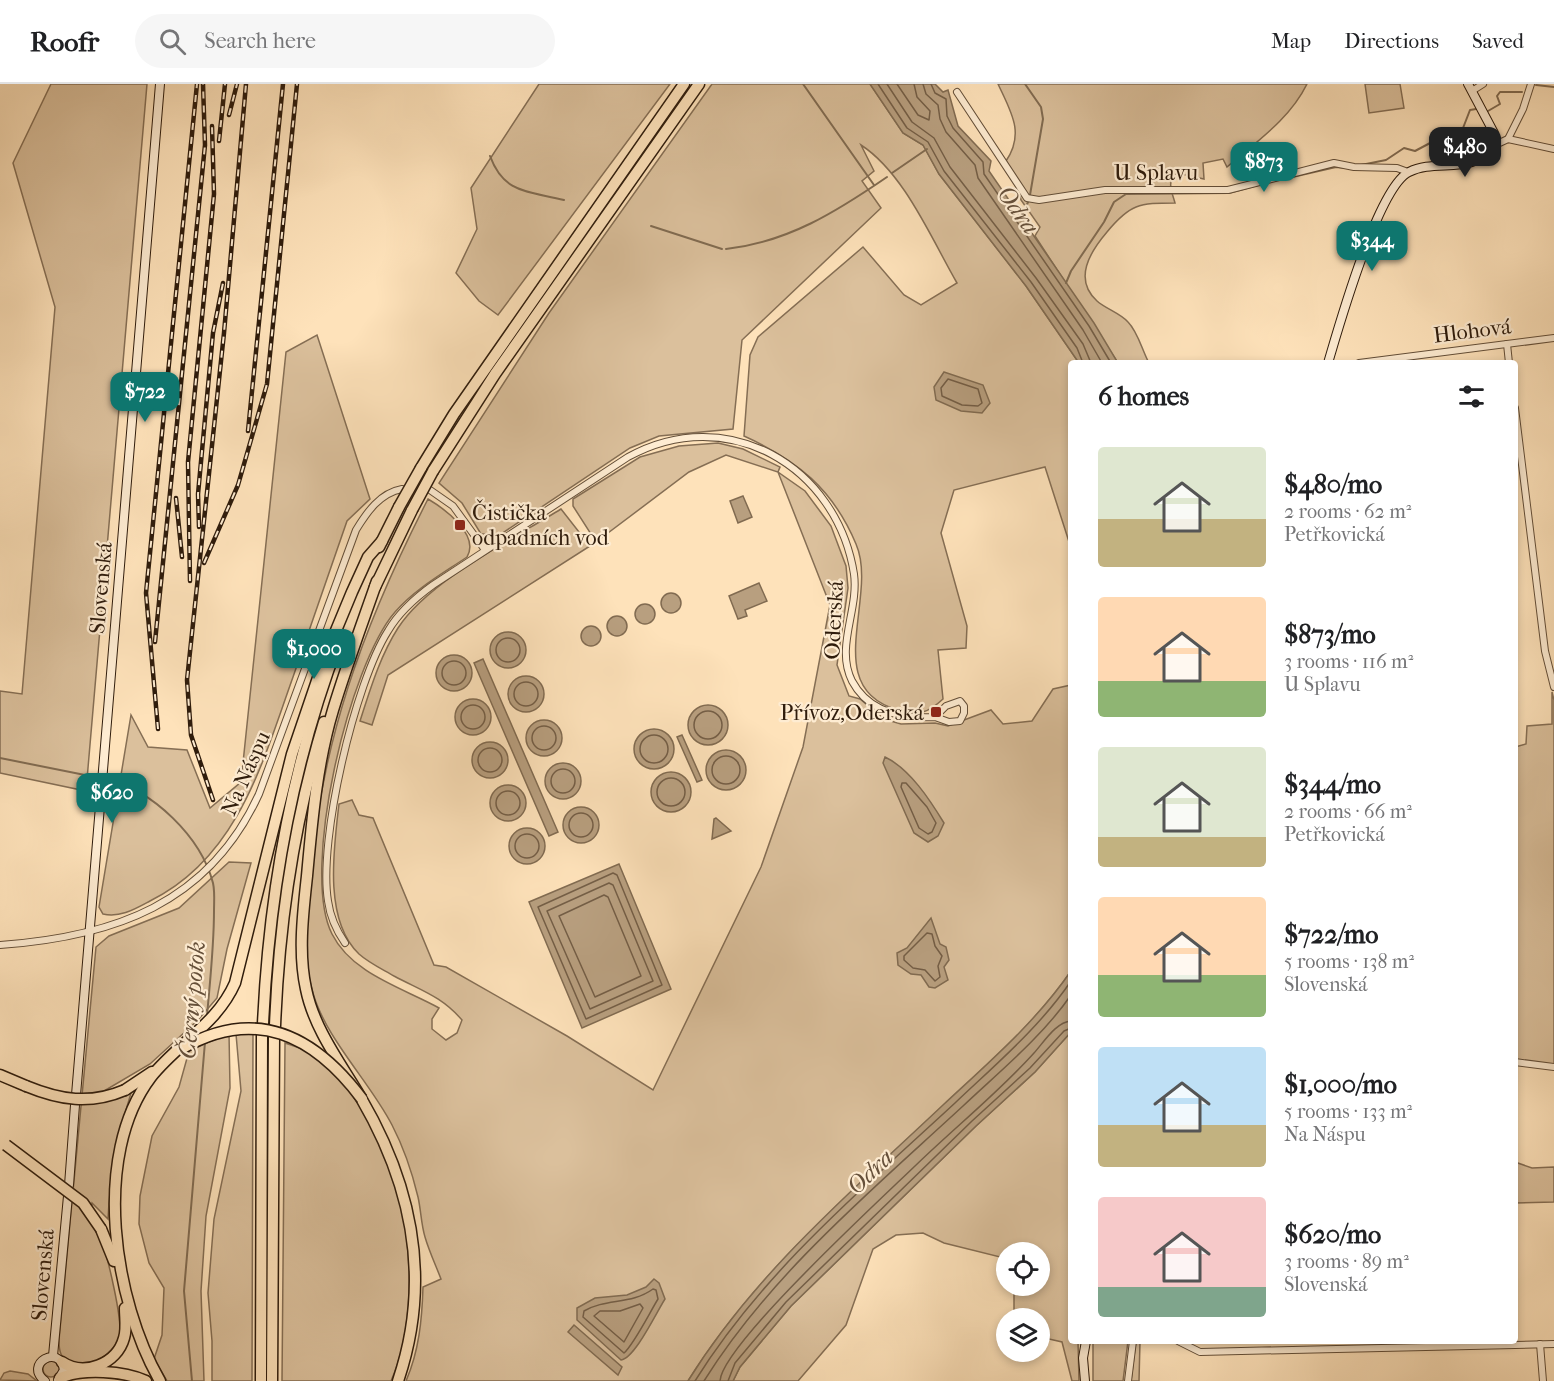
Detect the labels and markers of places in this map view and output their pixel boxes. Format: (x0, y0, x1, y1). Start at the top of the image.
pin: $480 (1429, 127, 1501, 178)
pin: $873 (1228, 142, 1300, 193)
pin: $344 (1336, 221, 1408, 272)
pin: $722 (109, 372, 181, 423)
place label: Čistička odpadních vod (472, 499, 610, 551)
marker: Čistička odpadních vod (453, 518, 467, 532)
pin: $1,000 (265, 629, 363, 680)
place label: Přívoz,Oderská (780, 700, 925, 726)
marker: Přívoz,Oderská (929, 705, 943, 719)
pin: $620 (76, 773, 148, 824)

